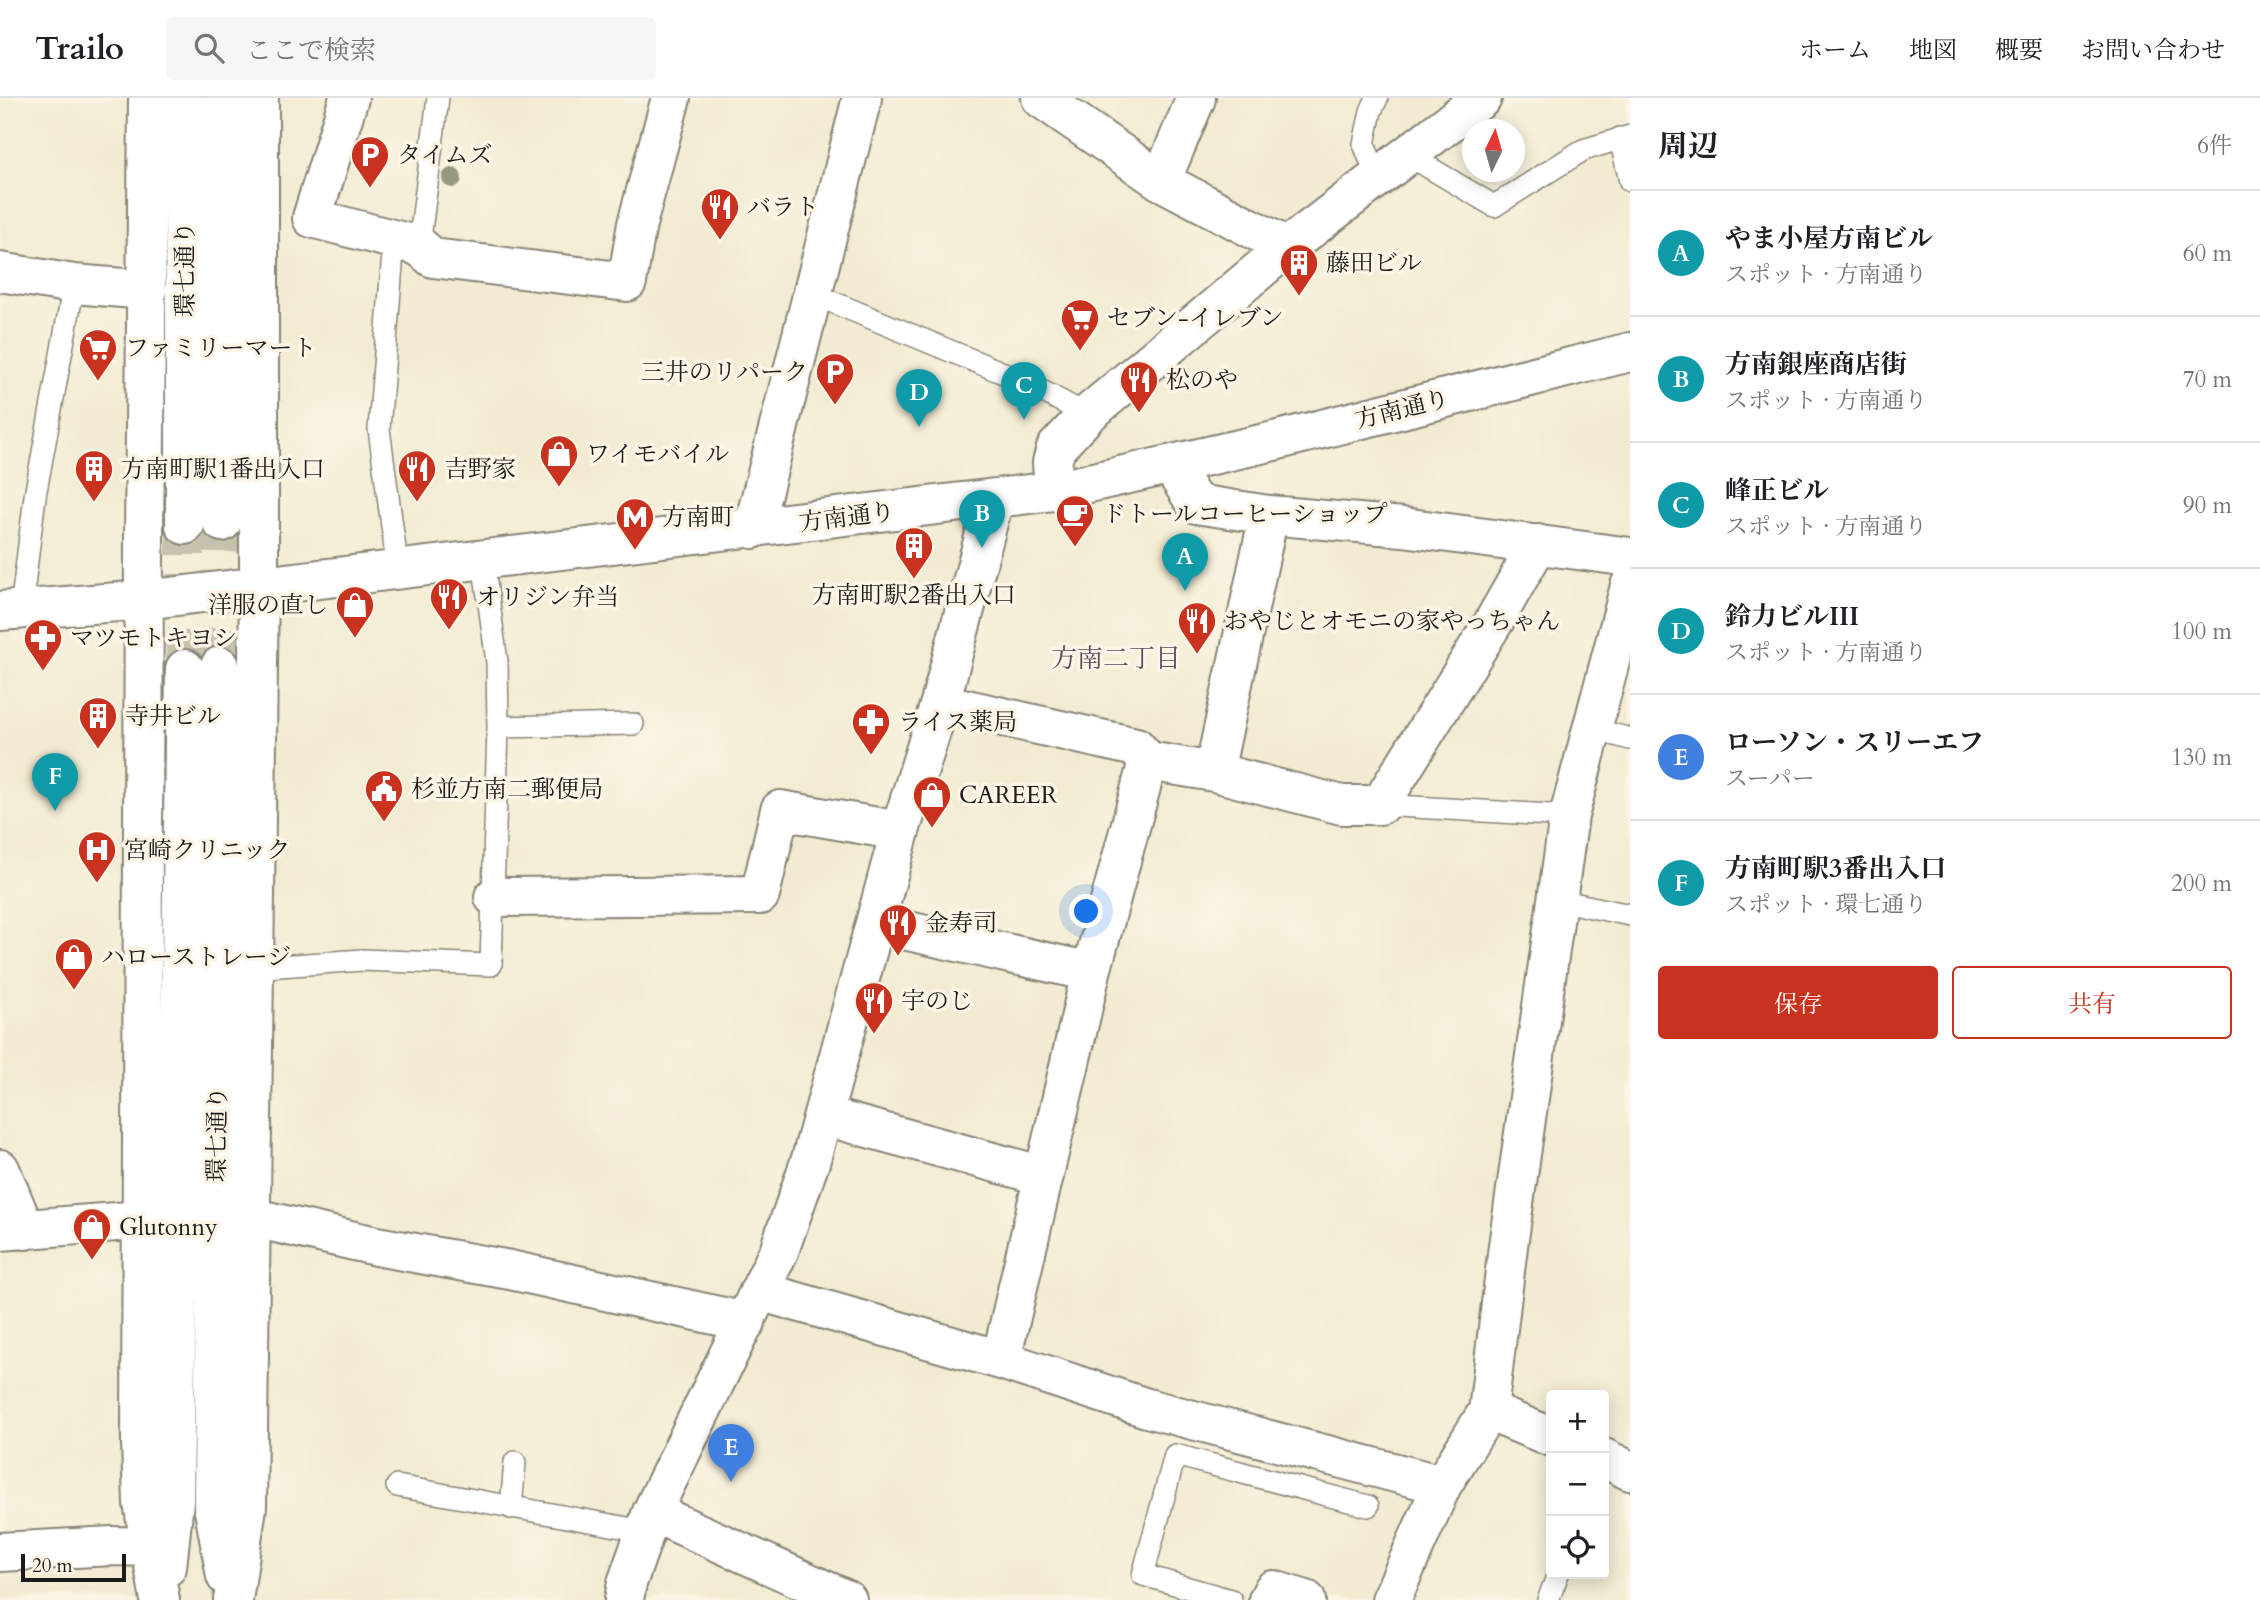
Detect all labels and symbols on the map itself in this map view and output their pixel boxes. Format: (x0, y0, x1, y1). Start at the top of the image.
north arrow (1462, 119, 1525, 182)
parking icon: タイムズ (349, 134, 391, 189)
place label: タイムズ (397, 139, 493, 172)
restaurant icon: バラト (699, 186, 741, 241)
place label: バラト (747, 191, 819, 224)
street label: 環七通り (169, 221, 202, 317)
building icon: 藤田ビル (1278, 242, 1320, 297)
place label: 藤田ビル (1326, 247, 1422, 280)
supermarket icon: セブン-イレブン (1059, 297, 1101, 352)
place label: セブン-イレブン (1107, 302, 1284, 335)
supermarket icon: ファミリーマート (77, 327, 119, 382)
place label: ファミリーマート (125, 332, 317, 365)
parking icon: 三井のリパーク (814, 351, 856, 406)
place label: 三井のリパーク (641, 356, 808, 389)
restaurant icon: 松のや (1118, 359, 1160, 414)
pin: C (1001, 362, 1047, 420)
place label: 松のや (1166, 364, 1238, 397)
pin: D (896, 369, 942, 427)
street label: 方南通り (1352, 382, 1453, 437)
shop icon: ワイモバイル (538, 433, 580, 488)
place label: ワイモバイル (586, 438, 729, 471)
building icon: 方南町駅1番出入口 (73, 448, 115, 503)
restaurant icon: 吉野家 (396, 448, 438, 503)
place label: 方南町駅1番出入口 (121, 453, 325, 486)
place label: 吉野家 (444, 453, 516, 486)
pin: B (959, 490, 1005, 548)
cafe icon: ドトールコーヒーショップ (1054, 493, 1096, 548)
street label: 方南通り (797, 495, 897, 540)
metro station icon: 方南町 (614, 496, 656, 551)
place label: ドトールコーヒーショップ (1102, 498, 1388, 531)
place label: 方南町 (662, 501, 734, 534)
building icon: 方南町駅2番出入口 (893, 525, 935, 580)
pin: A (1162, 533, 1208, 591)
restaurant icon: オリジン弁当 (428, 576, 470, 631)
place label: 方南町駅2番出入口 (812, 579, 1016, 612)
place label: オリジン弁当 (476, 581, 619, 614)
shop icon: 洋服の直し (334, 584, 376, 639)
place label: 洋服の直し (208, 589, 328, 622)
restaurant icon: おやじとオモニの家やっちゃん (1176, 600, 1218, 655)
place label: おやじとオモニの家やっちゃん (1224, 605, 1560, 638)
pharmacy icon: マツモトキヨシ (22, 617, 64, 672)
place label: マツモトキヨシ (70, 622, 237, 655)
district label: 方南二丁目 (1051, 641, 1181, 676)
building icon: 寺井ビル (77, 695, 119, 750)
place label: 寺井ビル (125, 700, 221, 733)
pharmacy icon: ライス薬局 (850, 701, 892, 756)
place label: ライス薬局 (898, 706, 1017, 739)
pin: F (32, 753, 78, 811)
public building icon: 杉並方南二郵便局 (363, 768, 405, 823)
place label: 杉並方南二郵便局 (411, 773, 603, 806)
shop icon: CAREER (911, 774, 953, 829)
place label: CAREER (959, 779, 1058, 812)
hospital icon: 宮崎クリニック (76, 829, 118, 884)
place label: 宮崎クリニック (124, 834, 291, 867)
your location (1069, 894, 1103, 928)
restaurant icon: 金寿司 (877, 902, 919, 957)
place label: 金寿司 (925, 907, 997, 940)
shop icon: ハローストレージ (53, 936, 95, 991)
place label: ハローストレージ (101, 941, 291, 974)
restaurant icon: 宇のじ (853, 980, 895, 1035)
place label: 宇のじ (901, 985, 973, 1018)
street label: 環七通り (200, 1086, 235, 1182)
shop icon: Glutonny (71, 1206, 113, 1261)
place label: Glutonny (119, 1211, 218, 1244)
pin: E (708, 1424, 754, 1482)
scale bar (21, 1551, 126, 1583)

